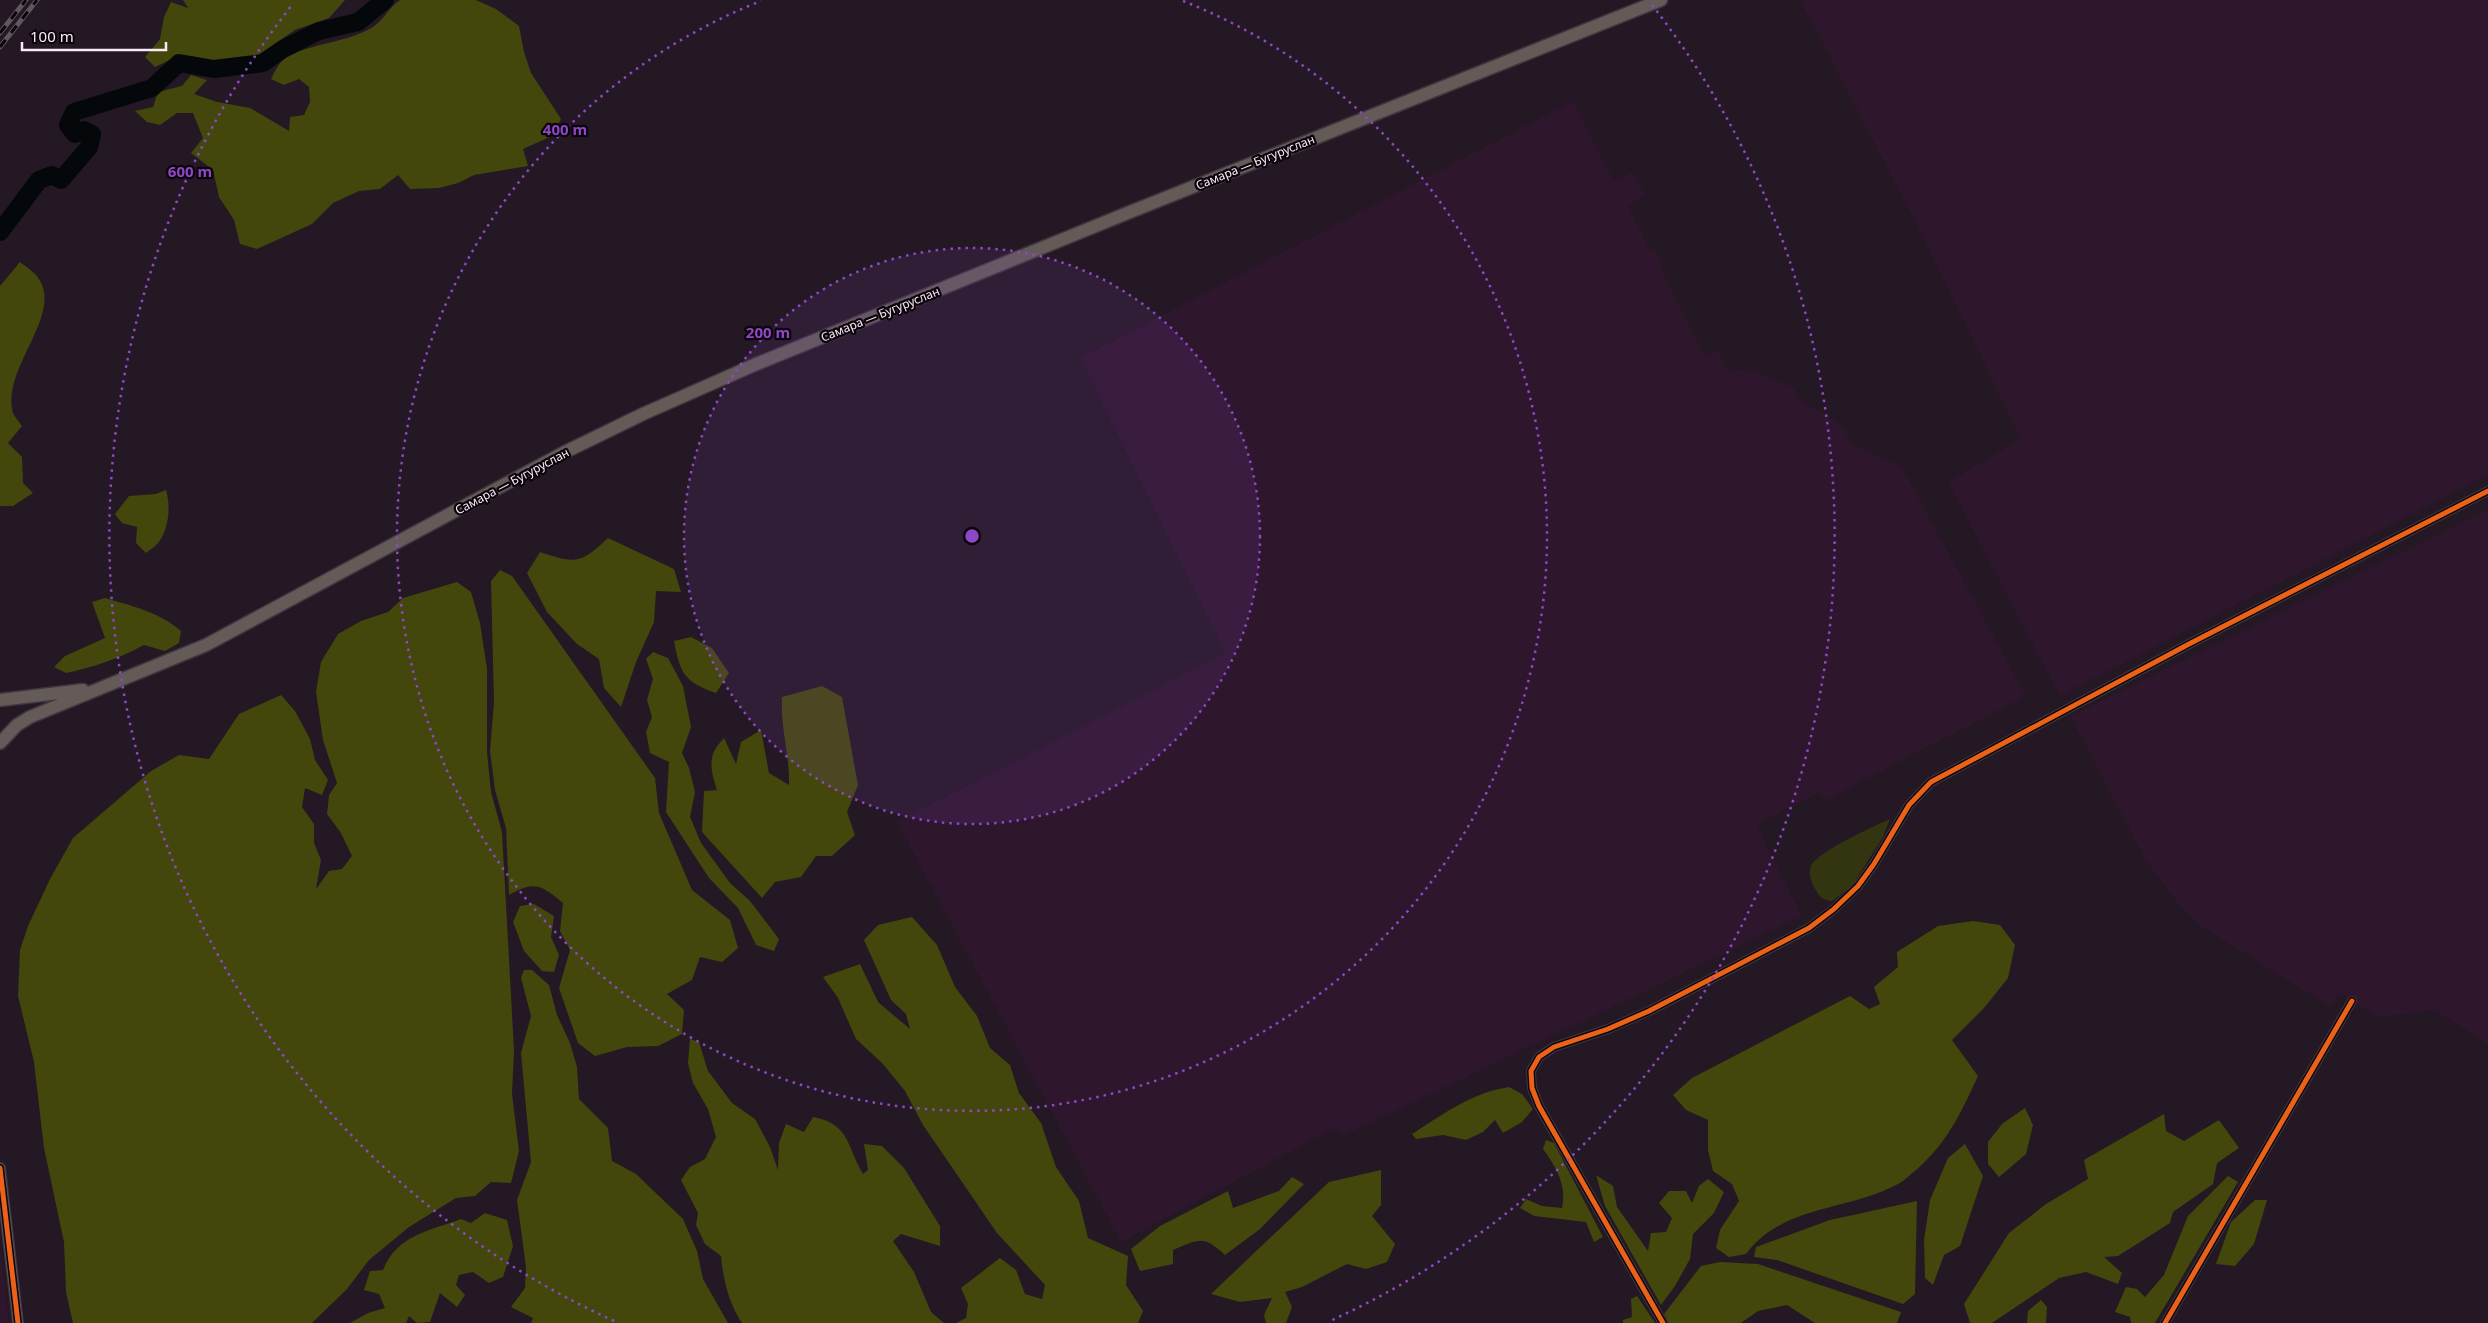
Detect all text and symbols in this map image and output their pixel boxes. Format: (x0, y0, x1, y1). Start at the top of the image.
scale bar (22, 20, 166, 52)
text: 100 m (30, 26, 74, 46)
text: 400 m (543, 119, 587, 139)
street label: Самара — Бугуруслан (1193, 130, 1317, 194)
text: 600 m (168, 161, 212, 181)
street label: Самара — Бугуруслан (818, 282, 942, 346)
text: 200 m (746, 322, 790, 342)
street label: Самара — Бугуруслан (452, 444, 572, 518)
centre of rings (963, 527, 981, 545)

